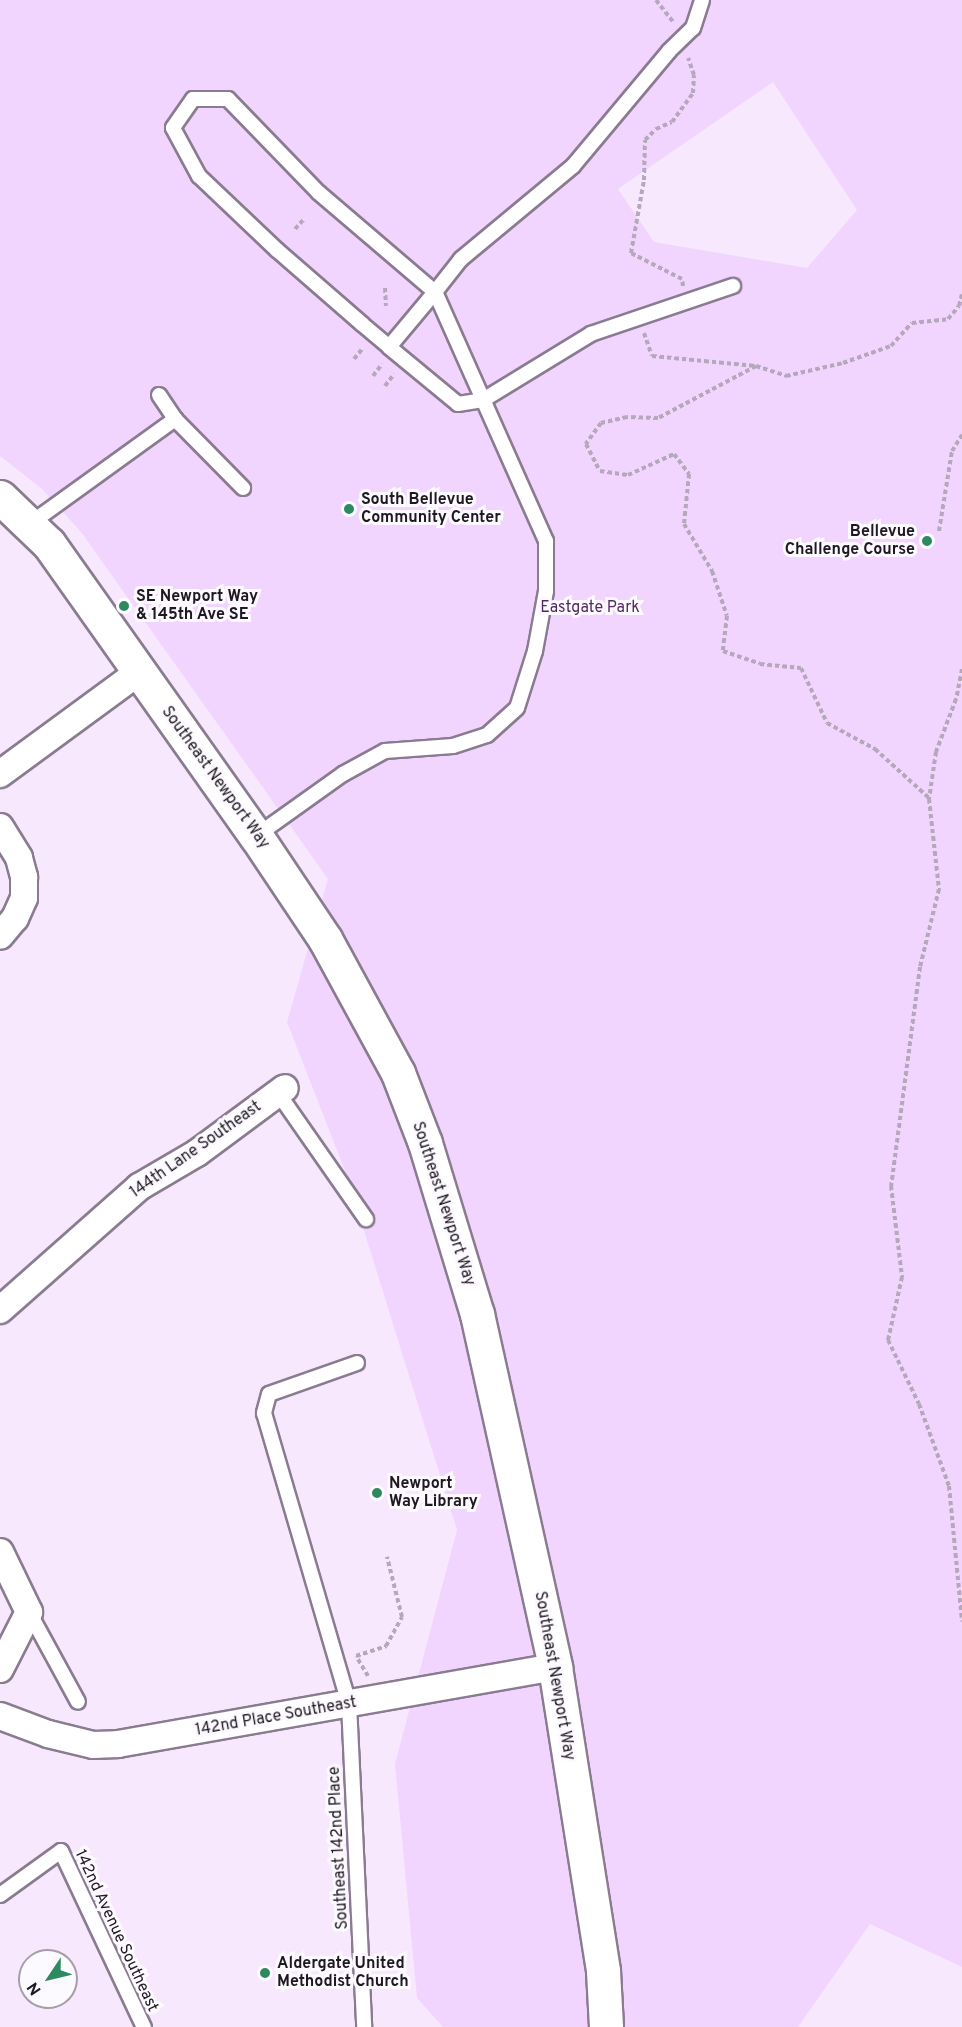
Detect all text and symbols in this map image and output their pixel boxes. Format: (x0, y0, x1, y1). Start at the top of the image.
place label: South Bellevue Community Center (361, 490, 501, 528)
marker: South Bellevue Community Center (342, 502, 356, 516)
place label: Bellevue Challenge Course (785, 522, 915, 560)
marker: Bellevue Challenge Course (920, 534, 934, 548)
place label: SE Newport Way & 145th Ave SE (136, 587, 258, 625)
park label: Eastgate Park (540, 598, 640, 618)
marker: SE Newport Way & 145th Ave SE (117, 599, 131, 613)
street label: Southeast Newport Way (157, 703, 273, 853)
street label: 144th Lane Southeast (127, 1097, 265, 1203)
street label: Southeast Newport Way (407, 1119, 479, 1289)
place label: Newport Way Library (389, 1474, 478, 1512)
marker: Newport Way Library (370, 1486, 384, 1500)
street label: Southeast Newport Way (530, 1590, 578, 1762)
street label: 142nd Place Southeast (194, 1693, 358, 1741)
street label: Southeast 142nd Place (325, 1766, 353, 1930)
street label: 142nd Avenue Southeast (70, 1847, 162, 2015)
north arrow (18, 1949, 78, 2009)
place label: Aldergate United Methodist Church (277, 1954, 409, 1992)
marker: Aldergate United Methodist Church (258, 1966, 272, 1980)
text: N (23, 1978, 46, 1999)

